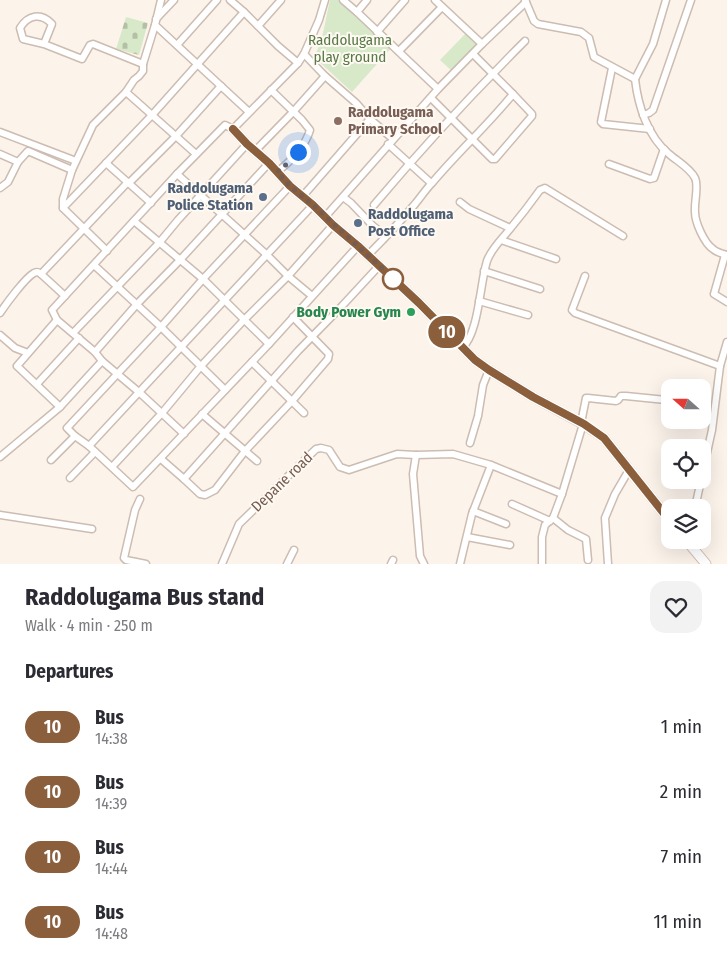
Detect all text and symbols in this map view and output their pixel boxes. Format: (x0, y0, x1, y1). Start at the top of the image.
park label: Raddolugama play ground (308, 31, 392, 66)
place label: Raddolugama Primary School (348, 103, 443, 138)
marker: Raddolugama Primary School (332, 115, 344, 127)
your location (286, 140, 311, 165)
place label: Raddolugama Police Station (167, 179, 254, 214)
marker: Raddolugama Police Station (257, 191, 269, 203)
place label: Raddolugama Post Office (368, 205, 454, 240)
marker: Raddolugama Post Office (352, 217, 364, 229)
unlabelled marker (382, 268, 404, 290)
place label: Body Power Gym (296, 303, 401, 321)
marker: Body Power Gym (405, 306, 417, 318)
line badge: 10 (424, 316, 470, 348)
text: 10 (438, 321, 456, 343)
north arrow (661, 379, 711, 429)
map controls (661, 379, 711, 549)
button: locate (661, 439, 711, 489)
street label: Depane road (248, 448, 316, 516)
button: layers (661, 499, 711, 549)
button: heart (650, 581, 702, 633)
text: Raddolugama Bus stand (25, 583, 264, 611)
text: Walk · 4 min · 250 m (25, 616, 153, 635)
text: Departures (25, 660, 113, 683)
text: Bus (95, 706, 124, 729)
text: 1 min (661, 715, 702, 738)
text: 10 (44, 716, 61, 738)
text: 14:38 (95, 729, 128, 748)
text: Bus (95, 771, 124, 794)
text: 2 min (660, 780, 702, 803)
text: 10 (44, 781, 61, 803)
text: 14:39 (95, 794, 127, 813)
text: Bus (95, 836, 124, 859)
text: 7 min (660, 845, 702, 868)
text: 10 (44, 846, 61, 868)
text: 14:44 (95, 859, 128, 878)
text: Bus (95, 901, 124, 924)
text: 11 min (654, 910, 702, 933)
text: 10 (44, 911, 61, 933)
text: 14:48 (95, 924, 128, 943)

